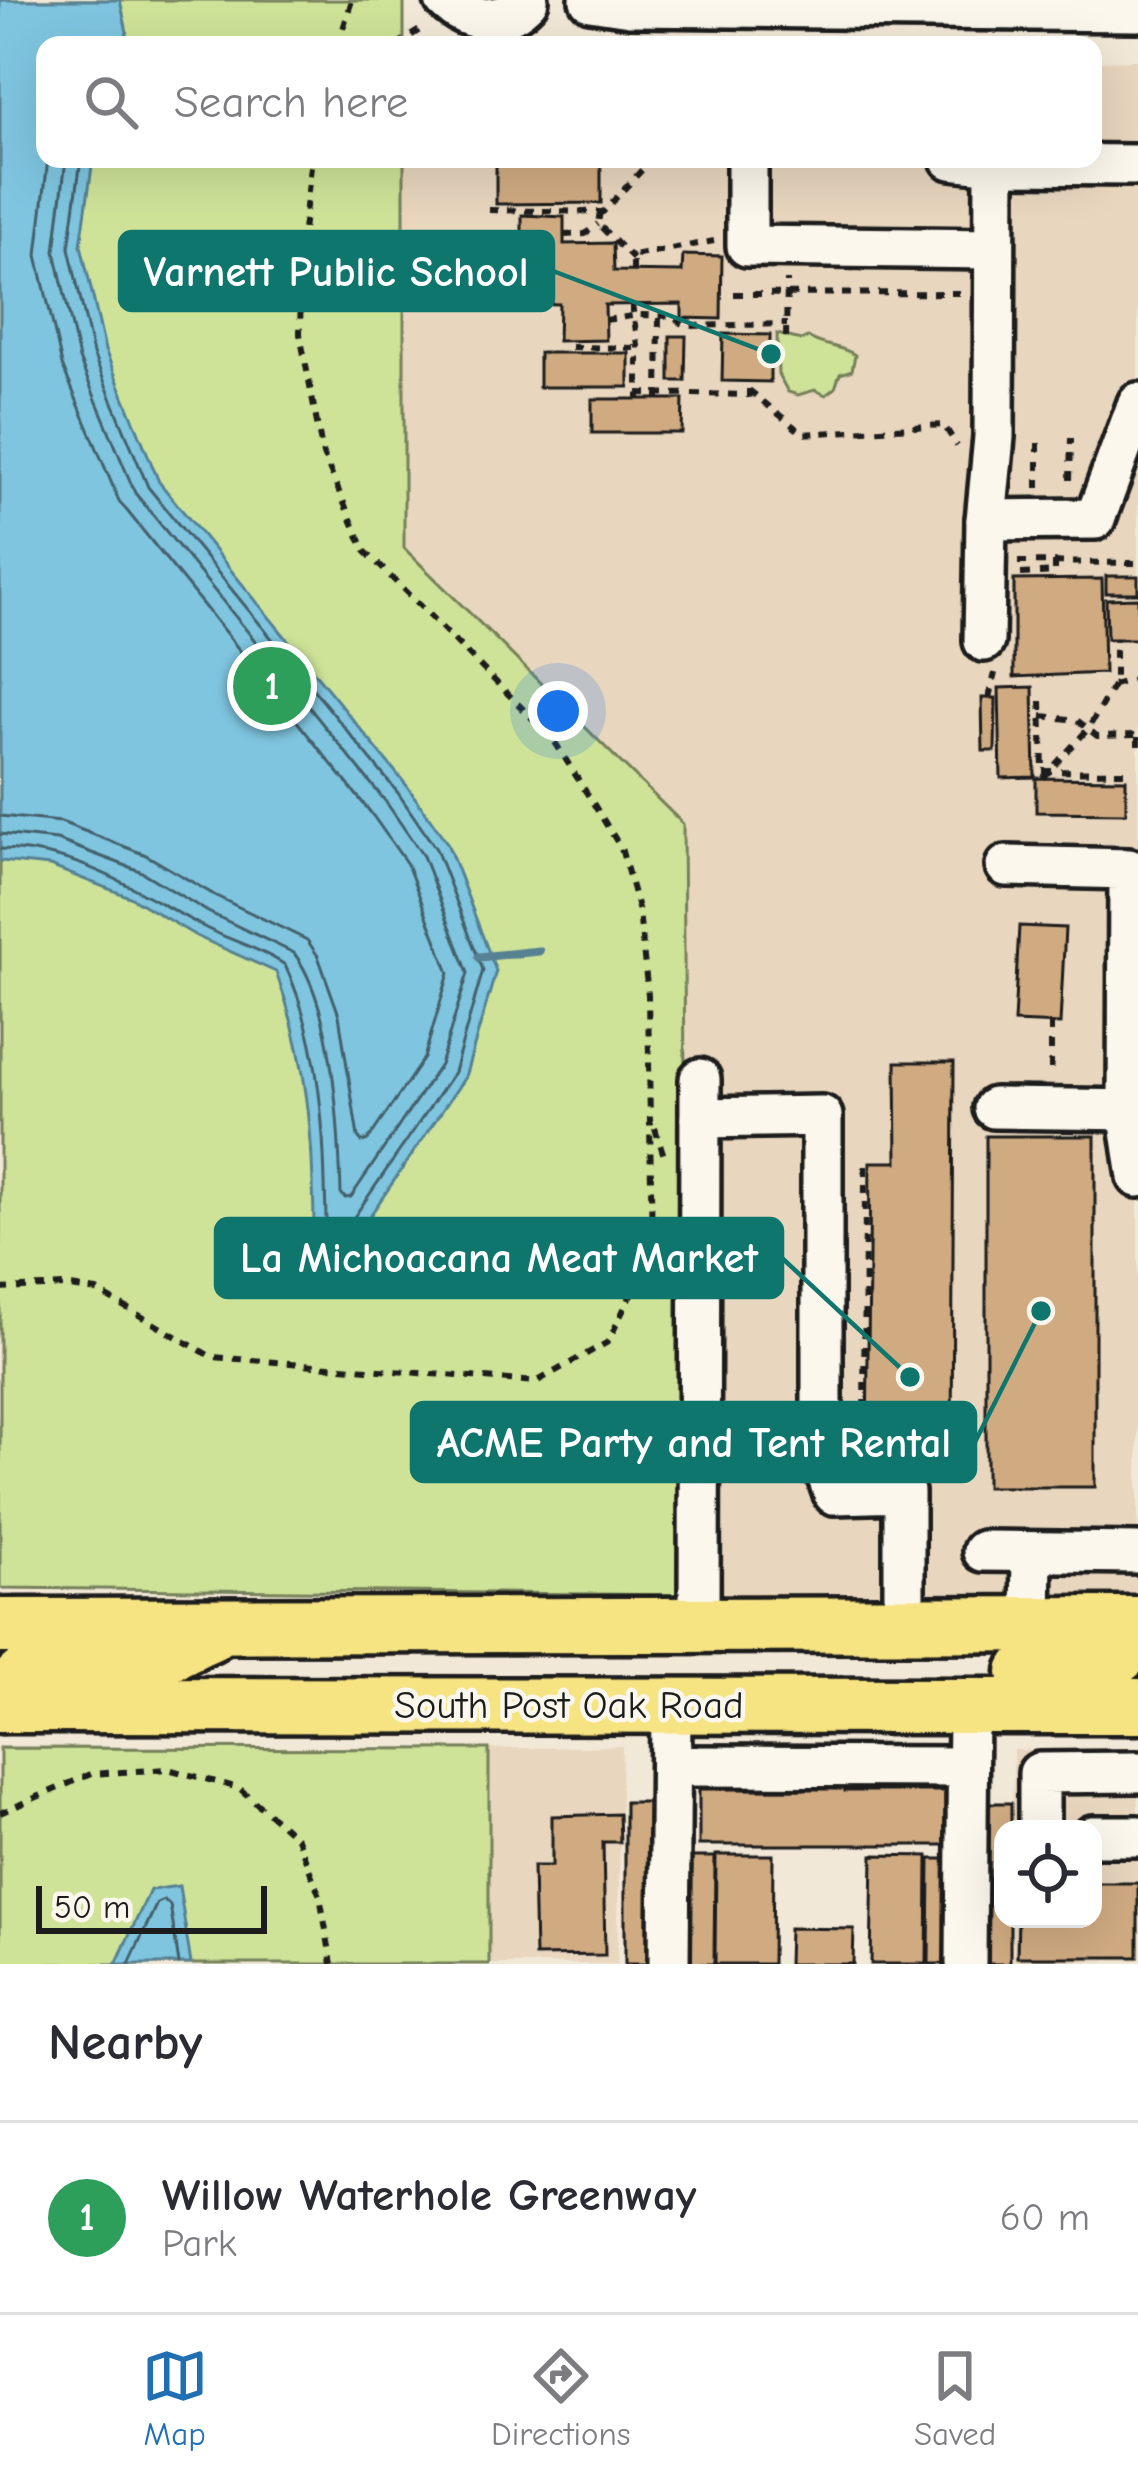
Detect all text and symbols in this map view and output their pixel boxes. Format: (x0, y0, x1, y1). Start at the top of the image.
search box (36, 36, 1102, 168)
icon: search (78, 69, 144, 135)
text: Search here (174, 76, 408, 128)
callout: Varnett Public School (120, 232, 553, 310)
text: Varnett Public School (143, 248, 529, 297)
pin: 1 (233, 641, 311, 731)
your location (528, 681, 588, 741)
callout: La Michoacana Meat Market (216, 1219, 782, 1297)
text: La Michoacana Meat Market (240, 1234, 759, 1283)
callout: ACME Party and Tent Rental (412, 1403, 975, 1481)
text: ACME Party and Tent Rental (437, 1419, 951, 1468)
street label: South Post Oak Road (394, 1683, 744, 1728)
map controls (994, 1820, 1102, 1928)
button: locate (994, 1820, 1102, 1928)
scale bar (36, 1880, 267, 1933)
text: 50 m (54, 1888, 130, 1926)
text: Nearby (48, 2013, 202, 2072)
text: Willow Waterhole Greenway (162, 2169, 696, 2221)
text: 1 (79, 2195, 95, 2240)
text: 60 m (1000, 2195, 1090, 2240)
text: Park (162, 2221, 237, 2266)
tab: Map (142, 2343, 208, 2453)
tab: Directions (491, 2343, 631, 2453)
tab: Saved (914, 2343, 996, 2453)

